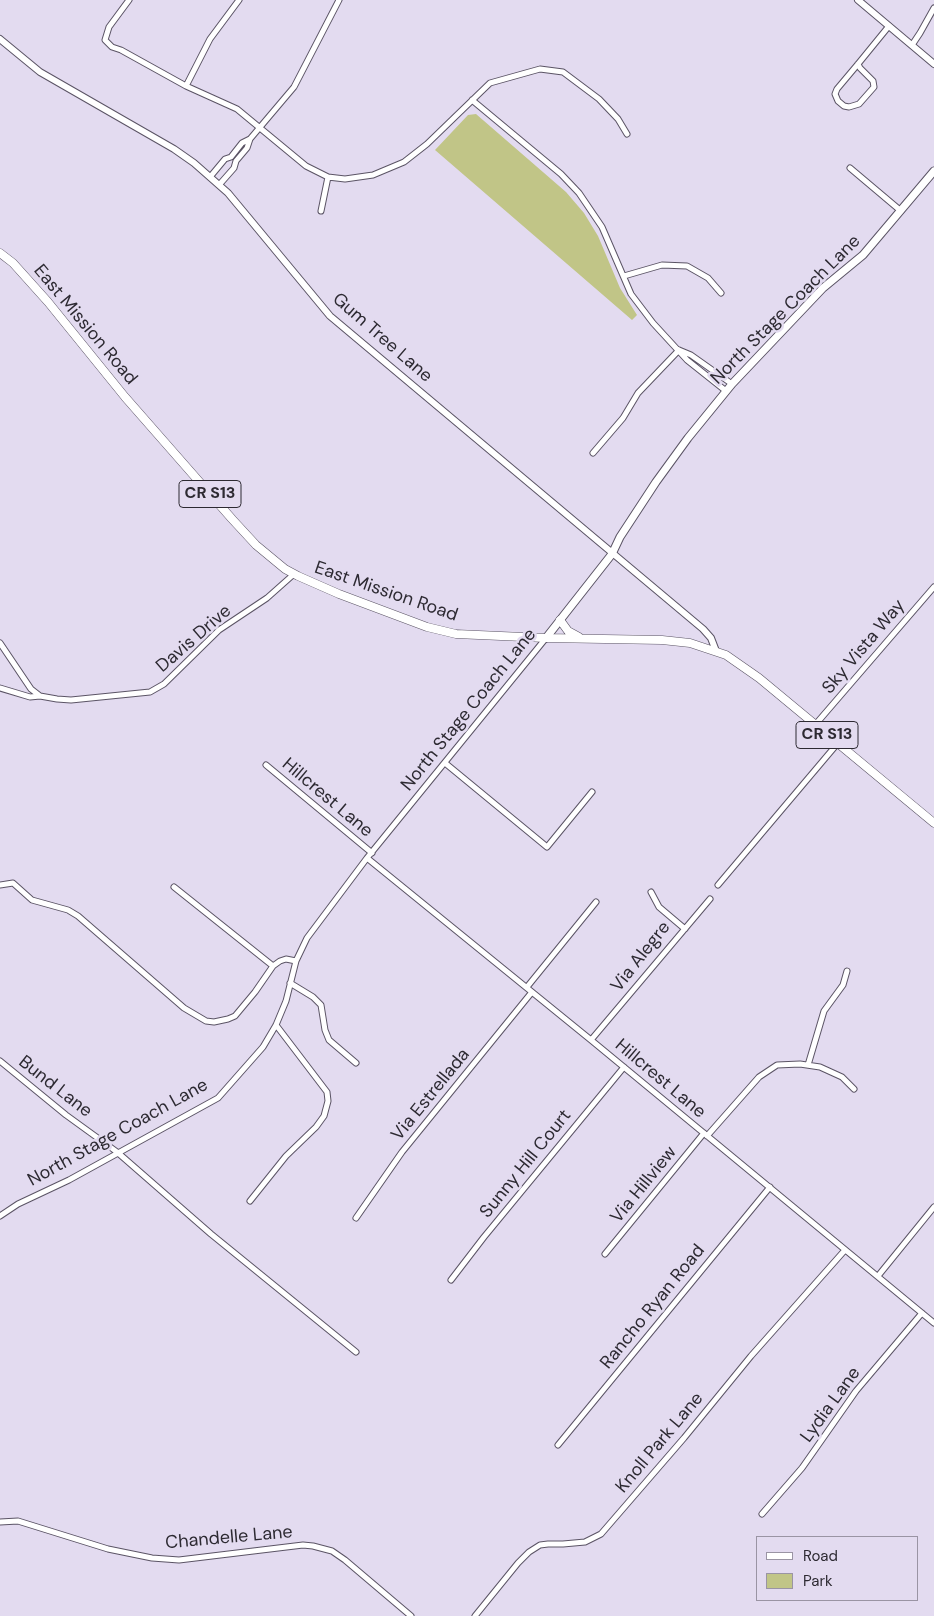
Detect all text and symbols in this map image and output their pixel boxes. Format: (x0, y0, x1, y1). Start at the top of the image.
street label: North Stage Coach Lane (707, 231, 865, 389)
street label: East Mission Road (29, 261, 141, 389)
street label: Gum Tree Lane (328, 289, 436, 387)
road number: CR S13 (179, 480, 241, 508)
street label: East Mission Road (312, 557, 460, 627)
street label: Sky Vista Way (818, 595, 910, 699)
street label: Davis Drive (152, 601, 236, 677)
street label: North Stage Coach Lane (397, 624, 541, 796)
road number: CR S13 (796, 722, 858, 748)
street label: Hillcrest Lane (277, 754, 377, 842)
street label: Via Alegre (607, 917, 675, 997)
street label: Hillcrest Lane (610, 1035, 710, 1123)
street label: Via Estrellada (387, 1045, 475, 1145)
street label: Bund Lane (14, 1052, 96, 1122)
street label: North Stage Coach Lane (24, 1074, 212, 1192)
street label: Sunny Hill Court (476, 1106, 576, 1222)
street label: Via Hillview (606, 1142, 682, 1228)
street label: Rancho Ryan Road (596, 1241, 710, 1373)
street label: Lydia Lane (797, 1363, 865, 1447)
street label: Knoll Park Lane (612, 1388, 708, 1498)
street label: Chandelle Lane (164, 1522, 294, 1554)
legend (756, 1536, 919, 1601)
text: Road (803, 1546, 838, 1566)
text: Park (803, 1571, 833, 1591)

